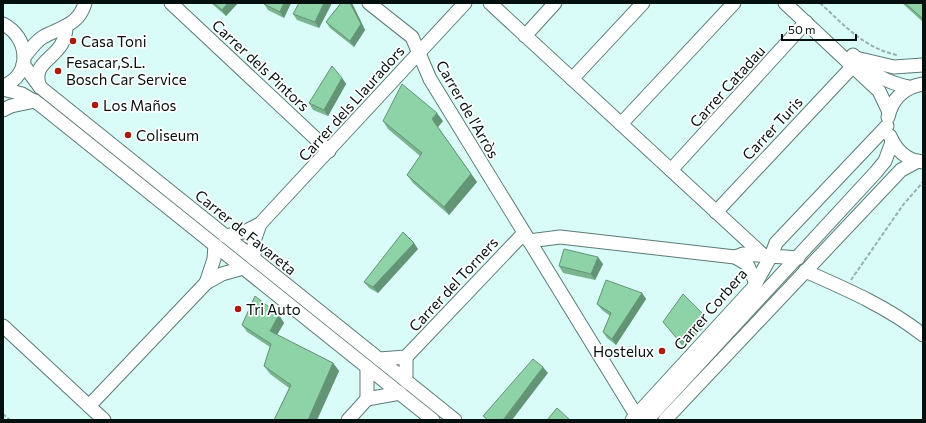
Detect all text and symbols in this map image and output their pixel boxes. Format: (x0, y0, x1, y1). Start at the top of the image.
street label: Carrer dels Pintors (209, 15, 313, 115)
scale bar (782, 16, 856, 42)
text: 50 m (788, 22, 816, 36)
place label: Casa Toni (81, 32, 147, 50)
marker: Casa Toni (68, 36, 78, 46)
street label: Carrer dels Llauradors (294, 41, 408, 164)
street label: Carrer Catadau (686, 41, 768, 131)
place label: Fesacar,S.L. Bosch Car Service (66, 53, 187, 88)
street label: Carrer de l'Arròs (433, 57, 503, 161)
marker: Fesacar,S.L. Bosch Car Service (53, 66, 63, 76)
street label: Carrer Turis (738, 92, 806, 163)
place label: Los Maños (103, 96, 177, 114)
marker: Los Maños (90, 100, 100, 110)
place label: Coliseum (136, 126, 199, 144)
marker: Coliseum (123, 130, 133, 140)
street label: Carrer de Favareta (192, 186, 300, 278)
street label: Carrer del Torners (405, 233, 501, 335)
street label: Carrer Corbera (670, 264, 750, 354)
place label: Tri Auto (246, 300, 301, 318)
marker: Tri Auto (233, 304, 243, 314)
place label: Hostelux (593, 342, 654, 360)
marker: Hostelux (657, 346, 667, 356)

